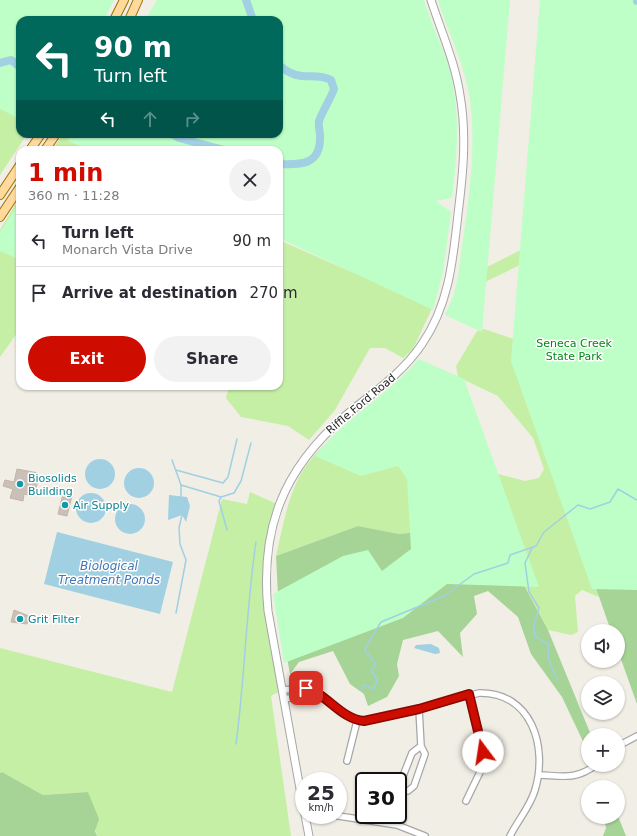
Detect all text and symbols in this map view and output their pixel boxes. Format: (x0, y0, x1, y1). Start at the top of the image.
text: 90 m (94, 31, 172, 64)
icon: left (28, 32, 80, 84)
text: Turn left (94, 65, 167, 86)
icon: left (97, 108, 119, 130)
icon: ahead (139, 108, 161, 130)
icon: right (181, 108, 203, 130)
text: 1 min (28, 159, 103, 187)
button: close (229, 159, 271, 201)
text: 360 m · 11:28 (28, 188, 119, 203)
text: Turn left (62, 224, 134, 242)
icon: left (28, 230, 50, 252)
text: 90 m (233, 232, 271, 250)
text: Monarch Vista Drive (62, 242, 193, 257)
icon: arrive (28, 282, 50, 304)
text: Arrive at destination (62, 284, 237, 302)
text: 270 m (249, 284, 298, 302)
button: Exit (28, 336, 146, 382)
button: Share (154, 336, 271, 382)
park label: Seneca Creek State Park (536, 337, 612, 363)
street label: Riffle Ford Road (324, 371, 398, 437)
place label: Biosolids Building (28, 472, 77, 498)
marker: Biosolids Building (15, 479, 25, 489)
place label: Air Supply (73, 499, 130, 512)
marker: Air Supply (60, 500, 70, 510)
water label: Biological Treatment Ponds (58, 559, 160, 587)
place label: Grit Filter (28, 613, 80, 626)
marker: Grit Filter (15, 614, 25, 624)
map controls (581, 624, 625, 824)
button: sound (581, 624, 625, 668)
pin (289, 671, 323, 705)
button: layers (581, 676, 625, 720)
icon: arrive (295, 677, 317, 699)
button: + (581, 728, 625, 772)
position arrow (462, 731, 504, 773)
speed limit sign: 30 (355, 772, 407, 824)
button: − (581, 780, 625, 824)
text: 25 (307, 781, 335, 805)
text: km/h (308, 802, 334, 813)

